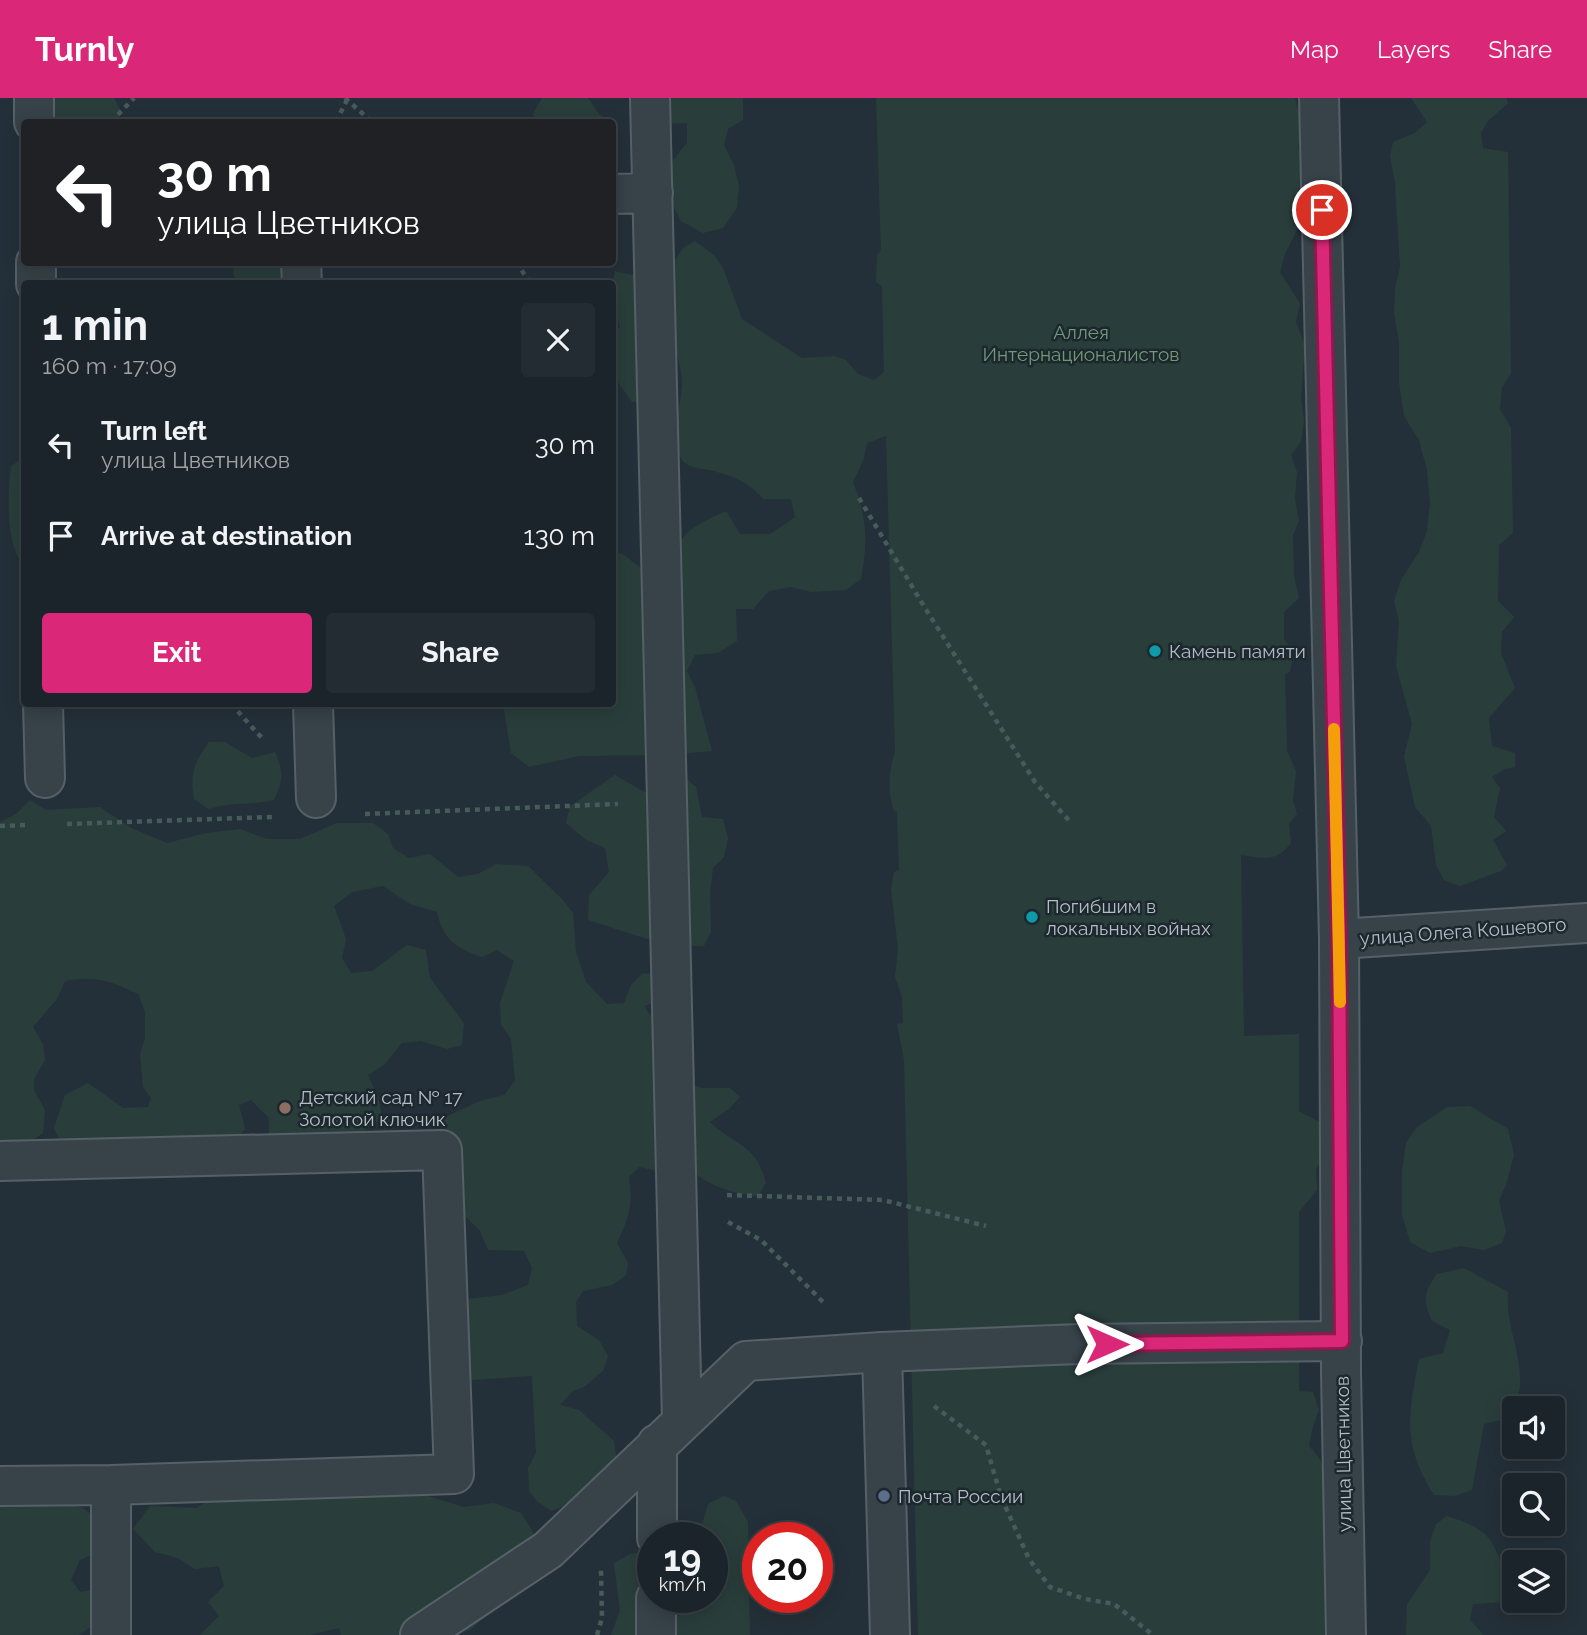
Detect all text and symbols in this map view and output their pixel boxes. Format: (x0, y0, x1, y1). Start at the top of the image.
text: Turnly (35, 30, 134, 69)
text: Map (1290, 35, 1339, 64)
text: Layers (1377, 35, 1450, 64)
text: Share (1488, 35, 1552, 64)
text: 30 m (157, 145, 272, 202)
icon: left (42, 147, 133, 238)
pin (1292, 180, 1352, 240)
icon: arrive (1303, 191, 1341, 229)
text: улица Цветников (157, 204, 420, 241)
text: 1 min (42, 301, 148, 350)
button: close (521, 303, 595, 377)
park label: Аллея Интернационалистов (983, 321, 1179, 365)
text: 160 m · 17:09 (42, 352, 177, 379)
text: Turn left (101, 416, 207, 446)
icon: left (42, 426, 80, 464)
text: 30 m (535, 430, 595, 460)
text: улица Цветников (101, 446, 290, 473)
icon: arrive (42, 517, 80, 555)
text: Arrive at destination (101, 521, 352, 551)
text: 130 m (524, 521, 595, 551)
button: Exit (42, 613, 312, 693)
button: Share (326, 613, 595, 693)
place label: Камень памяти (1169, 640, 1306, 662)
marker: Камень памяти (1147, 643, 1163, 659)
place label: Погибшим в локальных войнах (1046, 895, 1211, 939)
marker: Погибшим в локальных войнах (1024, 909, 1040, 925)
street label: улица Олега Кошевого (1359, 913, 1567, 949)
place label: Детский сад № 17 Золотой ключик (299, 1086, 463, 1130)
marker: Детский сад № 17 Золотой ключик (277, 1100, 293, 1116)
position arrow (1070, 1307, 1144, 1381)
street label: улица Цветников (1331, 1376, 1355, 1532)
map controls (1502, 1396, 1565, 1613)
button: sound (1502, 1396, 1565, 1459)
button: search (1502, 1473, 1565, 1536)
place label: Почта России (898, 1485, 1023, 1507)
marker: Почта России (876, 1488, 892, 1504)
speed limit sign: 20 (742, 1522, 833, 1613)
text: 19 (664, 1538, 701, 1579)
button: layers (1502, 1550, 1565, 1613)
text: km/h (659, 1574, 706, 1595)

